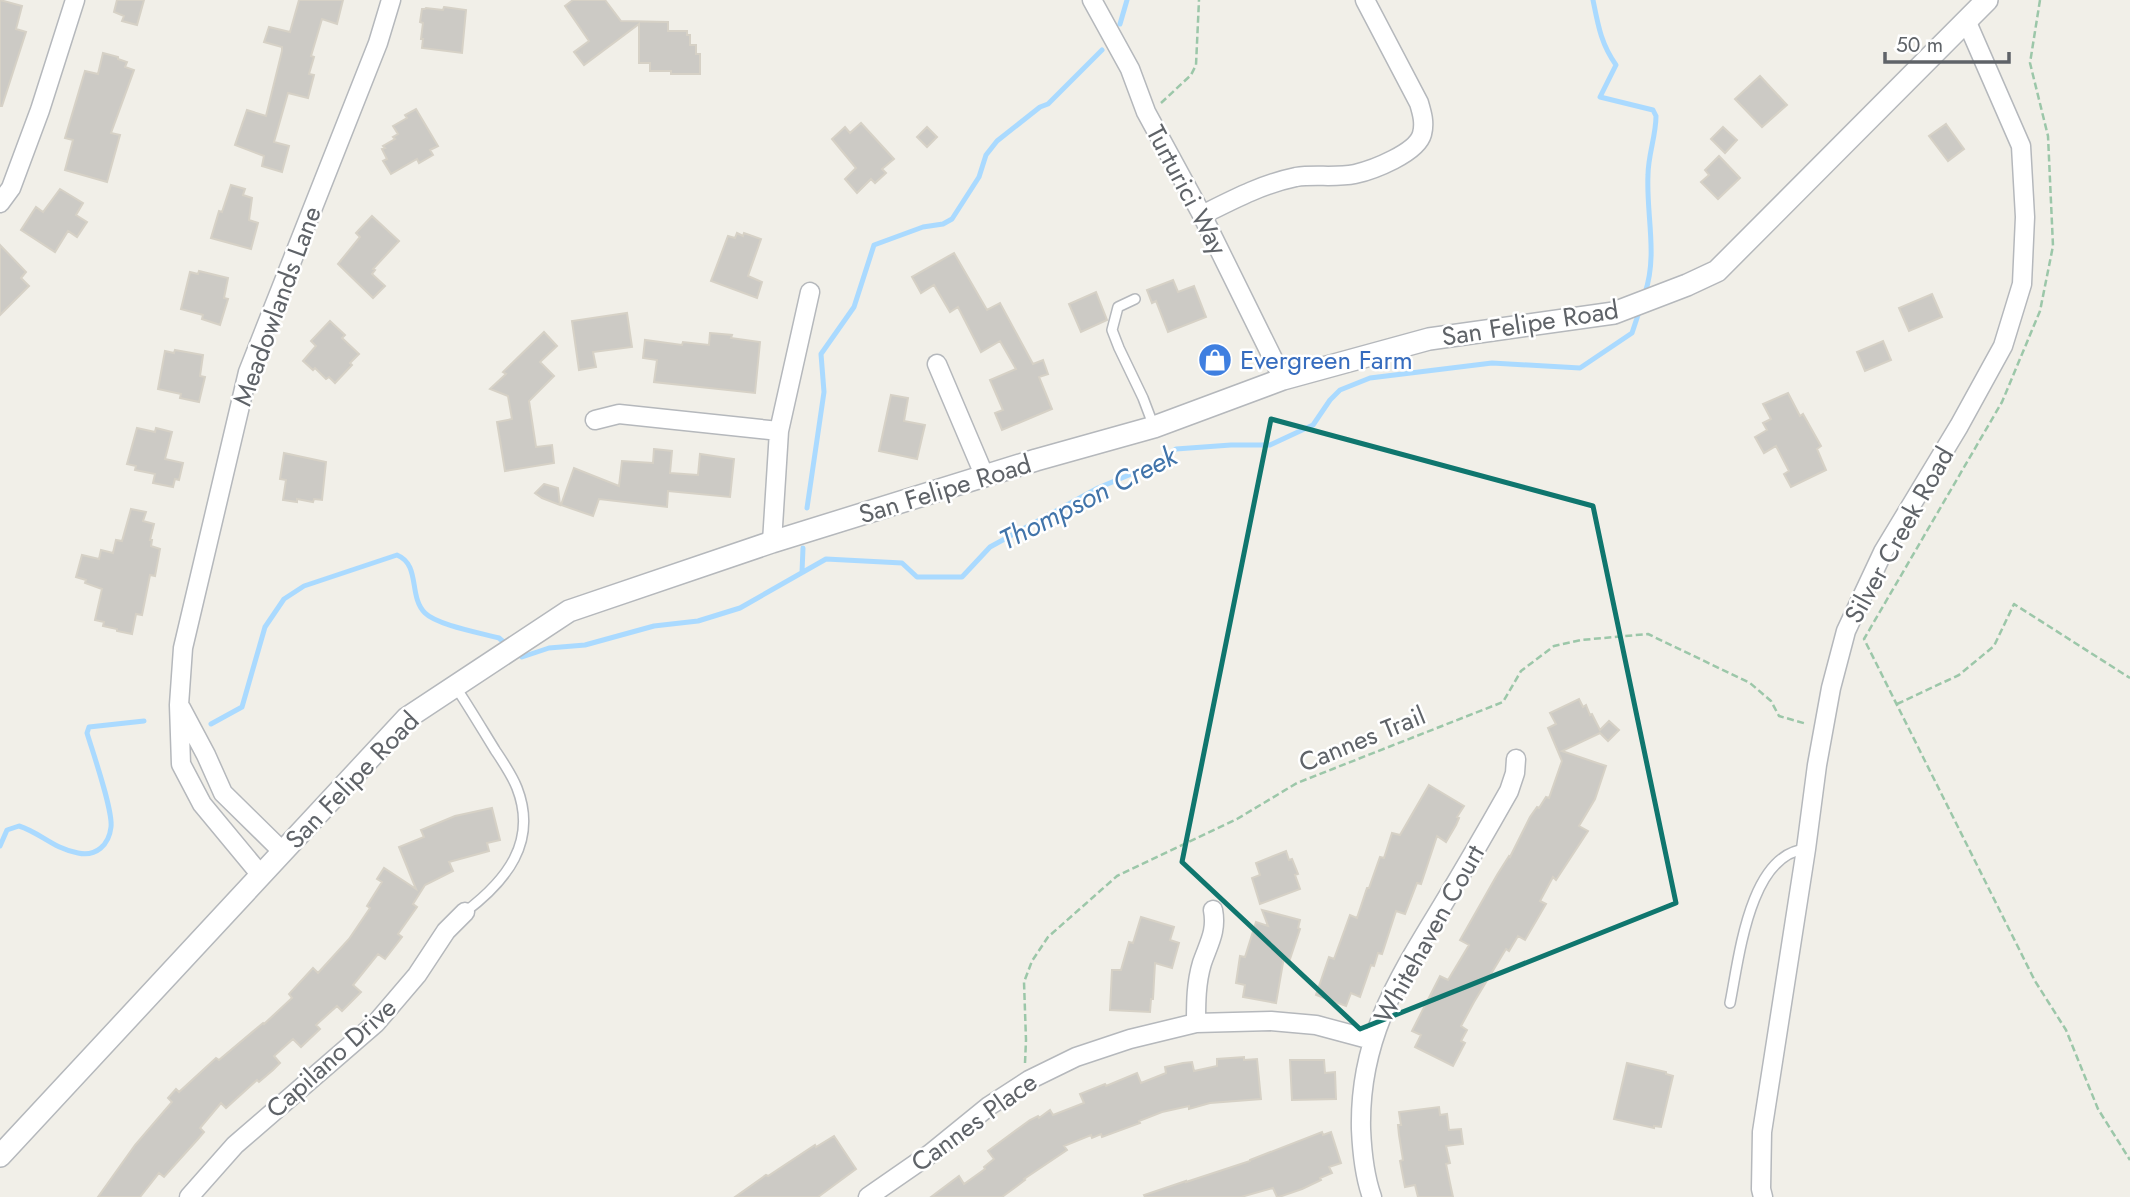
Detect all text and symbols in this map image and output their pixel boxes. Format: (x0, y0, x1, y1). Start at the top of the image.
scale bar (1885, 21, 2009, 65)
text: 50 m (1896, 30, 1943, 60)
street label: Turturici Way (1137, 118, 1237, 262)
street label: Meadowlands Lane (223, 201, 331, 411)
street label: San Felipe Road (1439, 290, 1621, 356)
shop icon: Evergreen Farm (1196, 341, 1234, 379)
place label: Evergreen Farm (1240, 341, 1413, 379)
water label: Thompson Creek (992, 435, 1185, 560)
street label: Silver Creek Road (1835, 440, 1963, 630)
street label: San Felipe Road (854, 445, 1036, 533)
street label: Cannes Trail (1293, 696, 1431, 782)
street label: San Felipe Road (276, 703, 428, 857)
street label: Whitehaven Court (1364, 837, 1494, 1030)
street label: Capilano Drive (257, 989, 405, 1127)
street label: Cannes Place (903, 1063, 1045, 1181)

